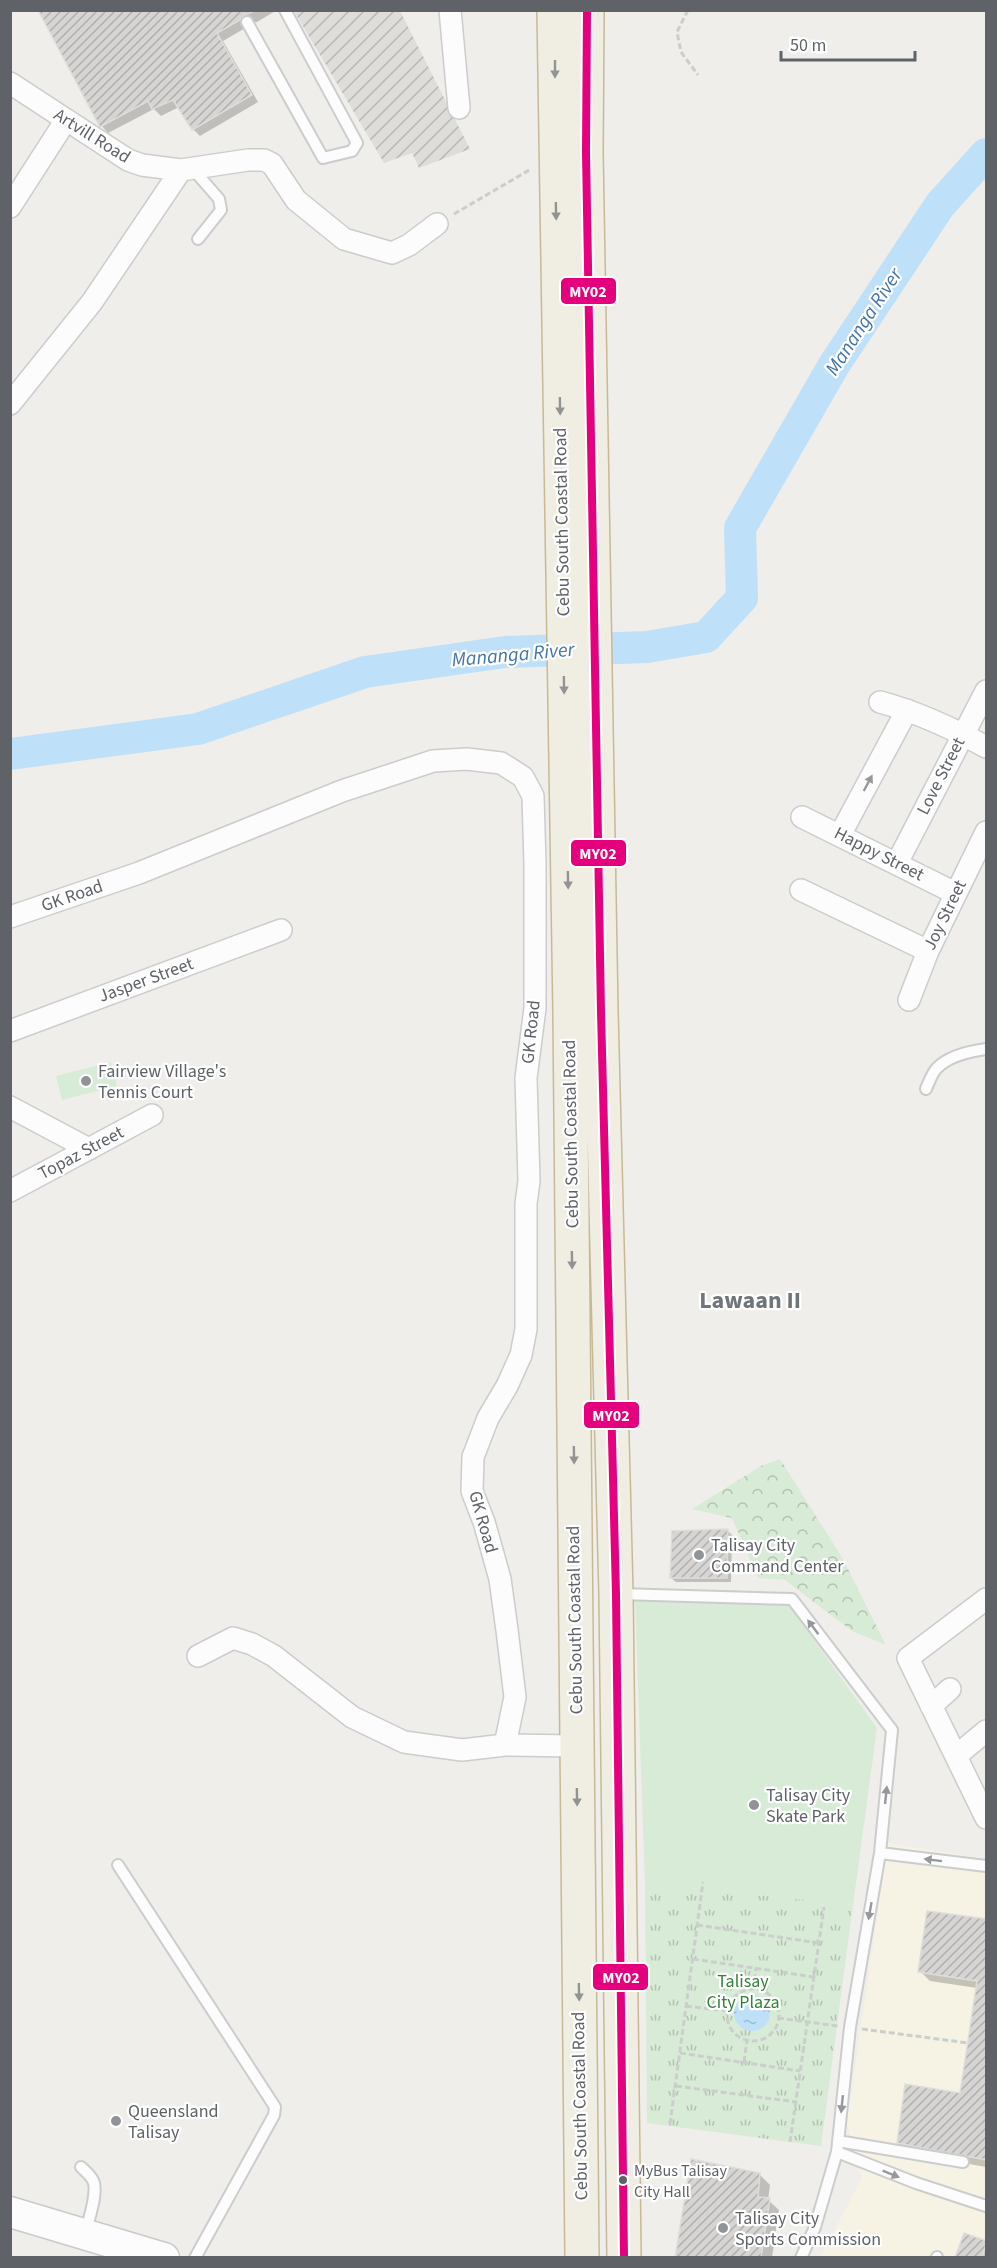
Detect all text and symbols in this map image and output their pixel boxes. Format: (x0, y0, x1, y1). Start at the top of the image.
scale bar (781, 24, 914, 62)
text: 50 m (790, 33, 826, 58)
one-way arrow (550, 59, 560, 78)
street label: Artvill Road (49, 103, 135, 169)
one-way arrow (552, 202, 561, 221)
water label: Mananga River (819, 262, 910, 381)
line badge: MY02 (560, 277, 617, 305)
text: MY02 (569, 281, 607, 303)
one-way arrow (555, 397, 565, 416)
street label: Cebu South Coastal Road (548, 427, 576, 617)
water label: Mananga River (450, 636, 577, 674)
one-way arrow (560, 676, 569, 695)
street label: Love Street (911, 733, 971, 819)
one-way arrow (863, 774, 873, 791)
street label: Happy Street (830, 821, 928, 887)
line badge: MY02 (570, 839, 627, 867)
text: MY02 (579, 843, 617, 865)
one-way arrow (563, 871, 573, 890)
street label: GK Road (38, 874, 106, 918)
street label: Joy Street (917, 876, 973, 954)
street label: Jasper Street (95, 951, 197, 1009)
street label: GK Road (515, 999, 547, 1065)
street label: Cebu South Coastal Road (557, 1039, 585, 1229)
place label: Fairview Village's Tennis Court (98, 1059, 226, 1105)
marker: Fairview Village's Tennis Court (79, 1074, 93, 1088)
street label: Topaz Street (34, 1120, 128, 1186)
one-way arrow (567, 1250, 577, 1269)
district label: Lawaan II (699, 1283, 801, 1318)
line badge: MY02 (583, 1401, 640, 1429)
text: MY02 (592, 1405, 630, 1427)
one-way arrow (569, 1445, 579, 1464)
street label: GK Road (462, 1488, 504, 1556)
street label: Cebu South Coastal Road (561, 1525, 589, 1715)
place label: Talisay City Command Center (711, 1533, 844, 1579)
marker: Talisay City Command Center (692, 1548, 706, 1562)
one-way arrow (808, 1619, 820, 1634)
place label: Talisay City Skate Park (766, 1783, 851, 1829)
one-way arrow (881, 1785, 890, 1804)
one-way arrow (572, 1787, 582, 1806)
marker: Talisay City Skate Park (747, 1798, 761, 1812)
one-way arrow (924, 1855, 943, 1865)
one-way arrow (865, 1902, 874, 1921)
line badge: MY02 (592, 1963, 649, 1991)
text: MY02 (602, 1967, 640, 1989)
park label: Talisay City Plaza (707, 1969, 779, 2015)
one-way arrow (574, 1982, 584, 2001)
street label: Cebu South Coastal Road (566, 2011, 594, 2201)
one-way arrow (837, 2094, 847, 2113)
place label: Queensland Talisay (128, 2099, 219, 2145)
marker: Queensland Talisay (109, 2114, 123, 2128)
place label: MyBus Talisay City Hall (634, 2160, 727, 2203)
one-way arrow (883, 2169, 901, 2179)
marker: MyBus Talisay City Hall (617, 2174, 629, 2186)
place label: Talisay City Sports Commission (735, 2206, 881, 2252)
marker: Talisay City Sports Commission (716, 2221, 730, 2235)

